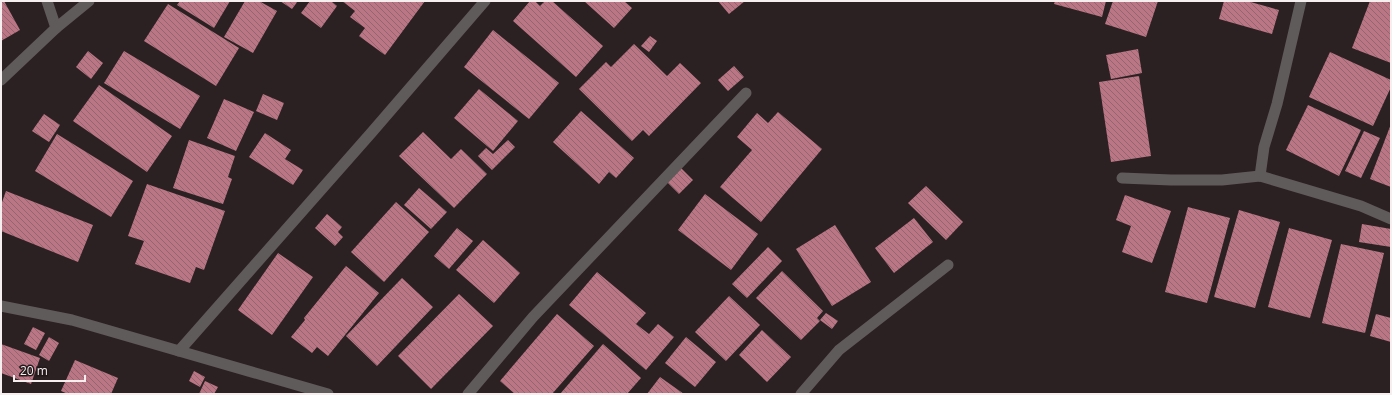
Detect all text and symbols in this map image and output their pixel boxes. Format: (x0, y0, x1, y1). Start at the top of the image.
scale bar (14, 357, 85, 383)
text: 20 m (20, 362, 48, 379)

